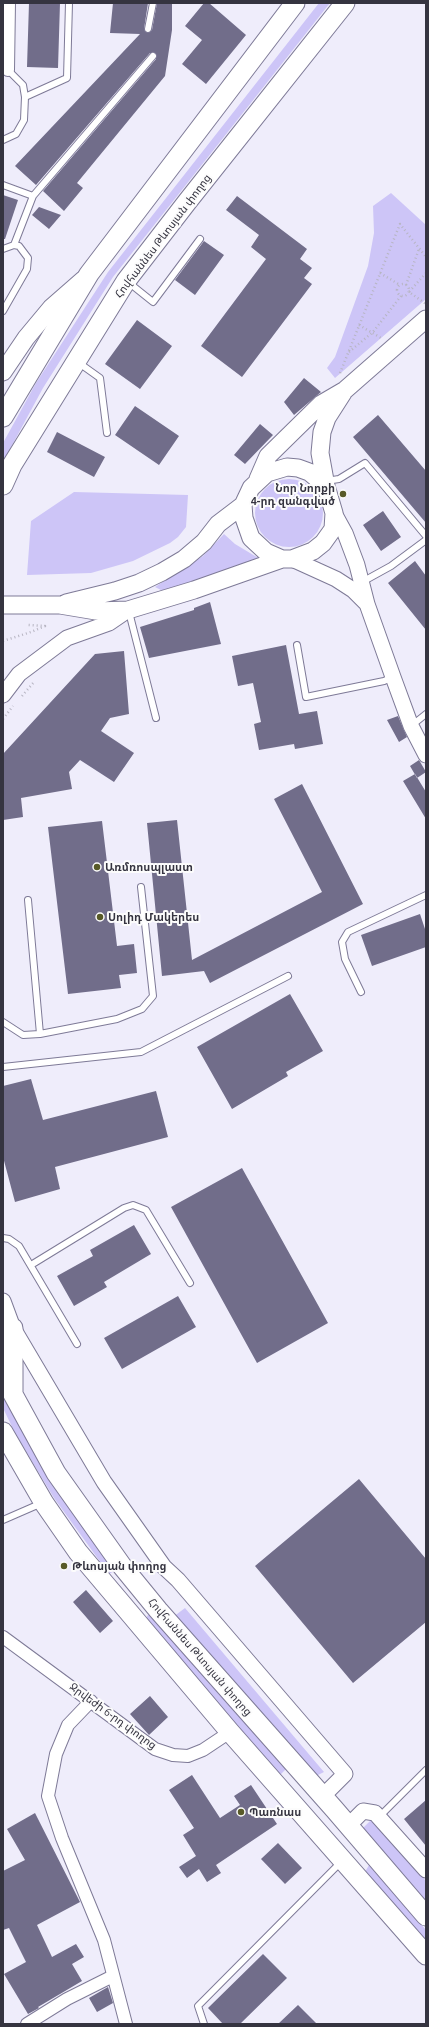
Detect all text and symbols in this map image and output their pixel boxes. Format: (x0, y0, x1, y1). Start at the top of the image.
street label: Հովհաննես Թևոսյան փողոց (112, 172, 214, 300)
place label: Նոր Նորքի 4-րդ զանգված (251, 481, 335, 507)
marker: Նոր Նորքի 4-րդ զանգված (338, 489, 348, 499)
place label: Առմռոսպլաստ (105, 860, 193, 874)
marker: Առմռոսպլաստ (92, 862, 102, 872)
place label: Սոլիդ Մակերես (108, 910, 199, 924)
marker: Սոլիդ Մակերես (95, 912, 105, 922)
place label: Թևոսյան փողոց (72, 1559, 166, 1573)
marker: Թևոսյան փողոց (59, 1561, 69, 1571)
street label: Հովհաննես Թևոսյան փողոց (145, 1595, 255, 1719)
street label: Ջրվեժի 6-րդ փողոց (67, 1680, 159, 1752)
place label: Պառնաս (249, 1805, 301, 1819)
marker: Պառնաս (236, 1807, 246, 1817)

